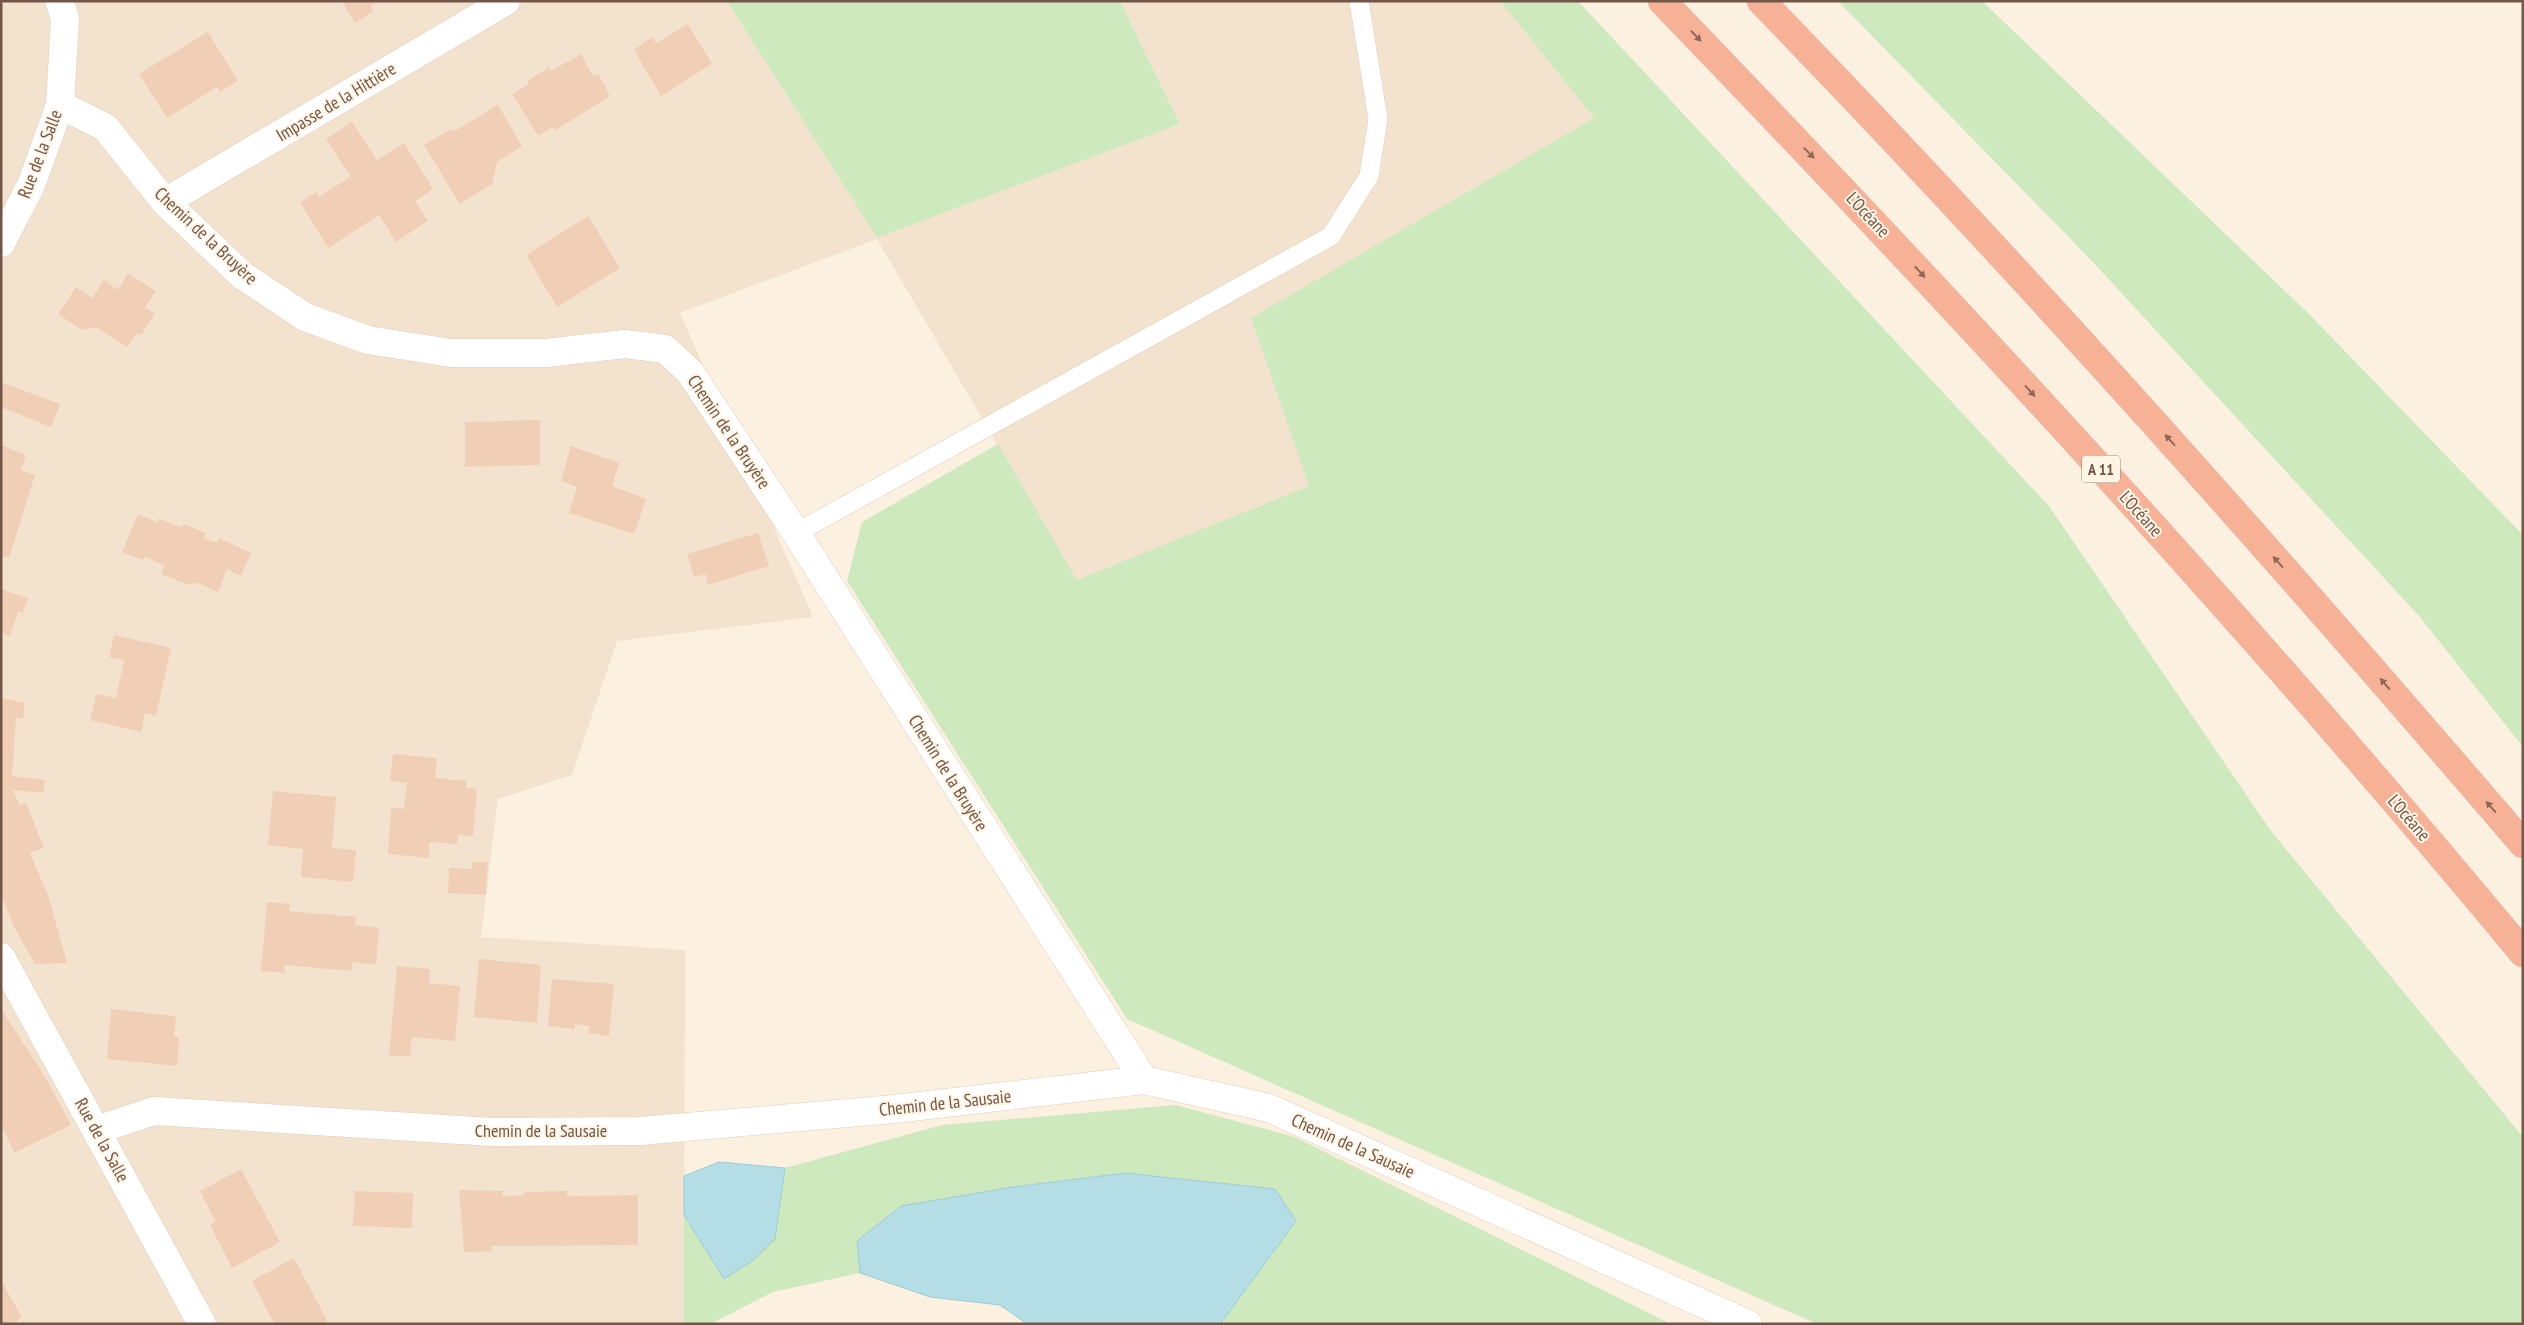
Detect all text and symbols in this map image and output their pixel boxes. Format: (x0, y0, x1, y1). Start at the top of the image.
one-way arrow (1690, 30, 1702, 42)
street label: Impasse de la Hittière (272, 57, 400, 146)
street label: Rue de la Salle (12, 106, 67, 201)
one-way arrow (1803, 147, 1815, 159)
street label: Chemin de la Bruyère (150, 182, 263, 289)
street label: L’Océane (1842, 187, 1895, 242)
one-way arrow (1914, 265, 1926, 277)
street label: Chemin de la Bruyère (683, 370, 776, 493)
one-way arrow (2024, 385, 2036, 397)
one-way arrow (2164, 435, 2176, 447)
road number: A 11 (2082, 456, 2120, 482)
street label: L’Océane (2115, 486, 2168, 541)
one-way arrow (2272, 556, 2284, 568)
one-way arrow (2379, 678, 2391, 690)
street label: Chemin de la Bruyère (903, 710, 993, 835)
street label: L’Océane (2383, 790, 2436, 846)
one-way arrow (2486, 801, 2497, 813)
street label: Chemin de la Sausaie (878, 1084, 1012, 1121)
street label: Rue de la Salle (70, 1094, 135, 1186)
street label: Chemin de la Sausaie (1288, 1108, 1418, 1183)
street label: Chemin de la Sausaie (475, 1119, 607, 1142)

